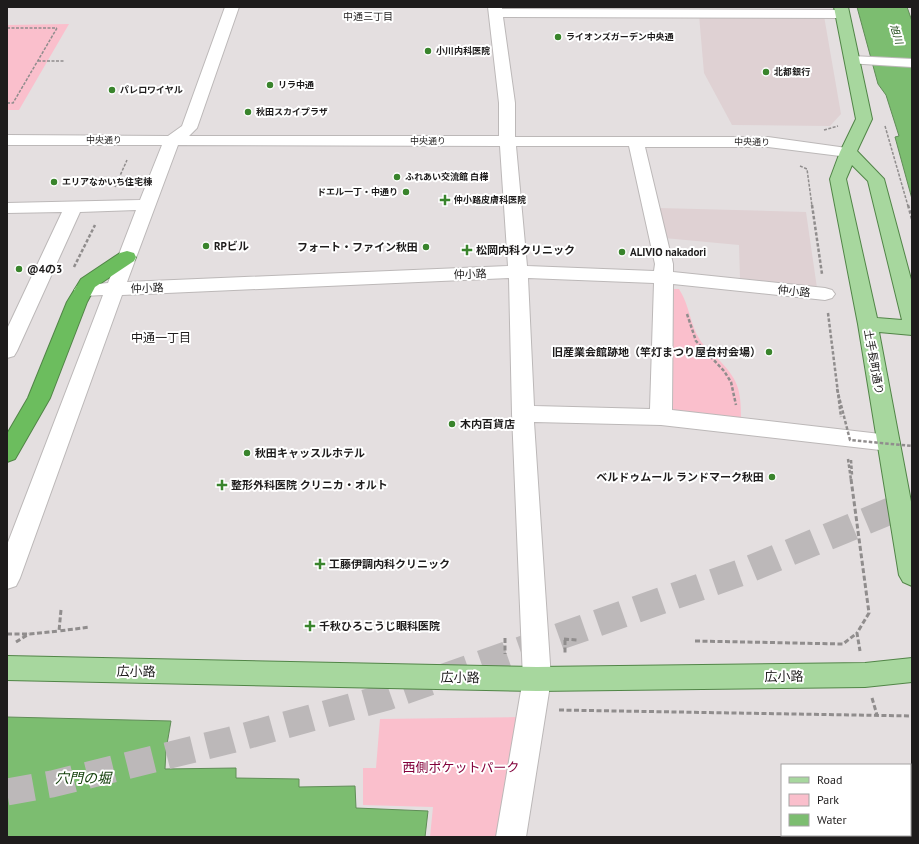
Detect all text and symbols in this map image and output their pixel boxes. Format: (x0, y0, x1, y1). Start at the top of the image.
district label: 中通三丁目 (343, 10, 393, 23)
water label: 旭川 (887, 23, 906, 47)
place label: ライオンズガーデン中央通 (566, 31, 674, 42)
marker: ライオンズガーデン中央通 (553, 32, 563, 42)
place label: 小川内科医院 (436, 45, 490, 56)
marker: 小川内科医院 (423, 46, 433, 56)
place label: 北都銀行 (774, 66, 811, 77)
marker: 北都銀行 (761, 67, 771, 77)
place label: リラ中通 (278, 79, 314, 90)
marker: リラ中通 (265, 80, 275, 90)
place label: パレロワイヤル (120, 84, 183, 95)
marker: パレロワイヤル (107, 85, 117, 95)
place label: 秋田スカイプラザ (256, 106, 328, 117)
marker: 秋田スカイプラザ (243, 107, 253, 117)
street label: 中央通り (86, 134, 122, 145)
street label: 中央通り (410, 135, 446, 146)
street label: 中央通り (734, 136, 770, 147)
place label: ふれあい交流館 白樺 (405, 171, 488, 182)
marker: ふれあい交流館 白樺 (392, 172, 402, 182)
place label: エリアなかいち住宅棟 (62, 176, 152, 187)
marker: エリアなかいち住宅棟 (49, 177, 59, 187)
place label: ドエル一丁・中通り (317, 186, 398, 197)
marker: ドエル一丁・中通り (401, 187, 411, 197)
marker: 仲小路皮膚科医院 (439, 194, 451, 206)
place label: 仲小路皮膚科医院 (453, 194, 526, 205)
place label: RPビル (214, 239, 249, 253)
place label: フォート・ファイン秋田 (297, 240, 418, 254)
marker: RPビル (201, 241, 211, 251)
marker: フォート・ファイン秋田 (421, 242, 431, 252)
place label: 松岡内科クリニック (476, 243, 575, 257)
marker: 松岡内科クリニック (461, 244, 473, 256)
place label: ALIVIO nakadori (630, 245, 706, 259)
marker: ALIVIO nakadori (617, 247, 627, 257)
place label: @4の3 (27, 262, 62, 276)
marker: @4の3 (14, 264, 24, 274)
street label: 仲小路 (453, 266, 487, 282)
street label: 仲小路 (130, 280, 164, 296)
street label: 仲小路 (777, 282, 811, 300)
street label: 土手長町通り (861, 328, 887, 396)
district label: 中通一丁目 (131, 330, 191, 345)
place label: 旧産業会館跡地（竿灯まつり屋台村会場） (552, 345, 761, 359)
marker: 旧産業会館跡地（竿灯まつり屋台村会場） (764, 347, 774, 357)
place label: 木内百貨店 (460, 417, 515, 431)
marker: 木内百貨店 (447, 419, 457, 429)
place label: 秋田キャッスルホテル (255, 446, 365, 460)
marker: 秋田キャッスルホテル (242, 448, 252, 458)
place label: ベルドゥムール ランドマーク秋田 (596, 470, 764, 484)
marker: ベルドゥムール ランドマーク秋田 (767, 472, 777, 482)
place label: 整形外科医院 クリニカ・オルト (231, 478, 388, 492)
marker: 整形外科医院 クリニカ・オルト (216, 479, 228, 491)
place label: 工藤伊調内科クリニック (329, 557, 450, 571)
marker: 工藤伊調内科クリニック (314, 558, 326, 570)
place label: 千秋ひろこうじ眼科医院 (319, 619, 440, 633)
marker: 千秋ひろこうじ眼科医院 (304, 620, 316, 632)
street label: 広小路 (116, 663, 156, 680)
street label: 広小路 (764, 668, 804, 685)
street label: 広小路 (440, 669, 480, 686)
park label: 西側ポケットパーク (402, 759, 520, 776)
legend (781, 764, 911, 836)
water label: 穴門の堀 (55, 769, 113, 787)
text: Road (817, 772, 842, 787)
text: Park (817, 792, 839, 807)
text: Water (817, 812, 847, 827)

